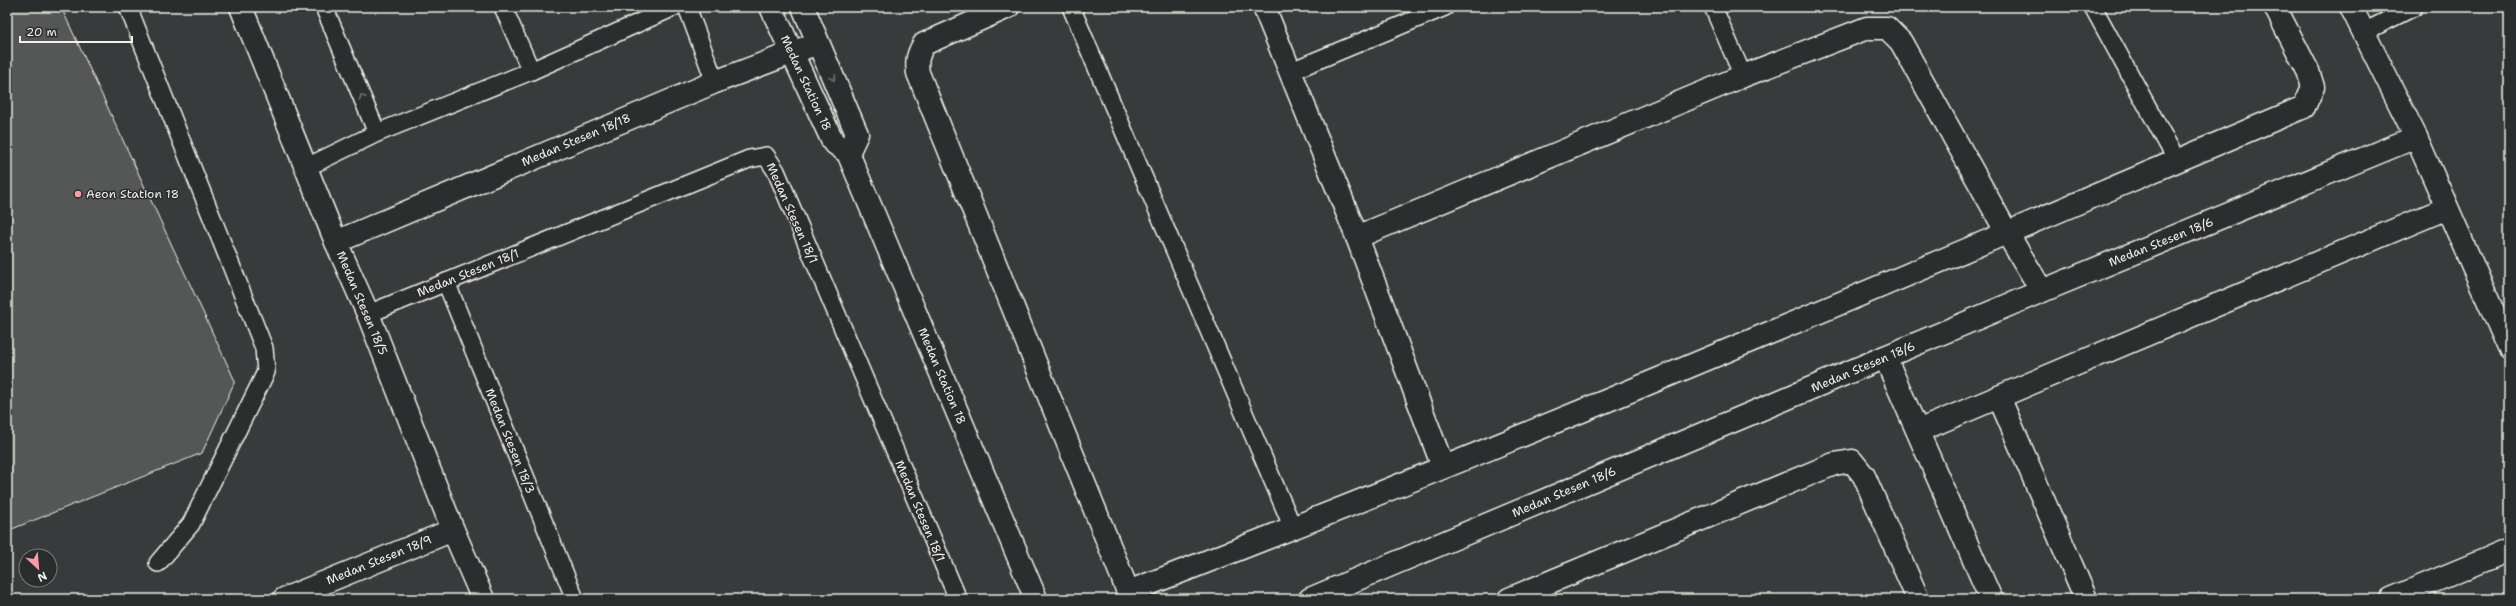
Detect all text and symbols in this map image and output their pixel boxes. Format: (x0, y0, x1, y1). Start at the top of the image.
scale bar (20, 18, 132, 44)
text: 20 m (26, 24, 57, 40)
street label: Medan Station 18 (777, 33, 835, 133)
one-way arrow (828, 74, 836, 82)
one-way arrow (359, 94, 367, 102)
street label: Medan Stesen 18/18 (519, 110, 633, 170)
street label: Medan Stesen 18/1 (763, 160, 821, 266)
place label: Aeon Station 18 (86, 186, 179, 202)
marker: Aeon Station 18 (73, 189, 83, 199)
street label: Medan Stesen 18/6 (2106, 214, 2216, 270)
street label: Medan Stesen 18/1 (415, 245, 521, 301)
street label: Medan Stesen 18/5 (333, 249, 391, 357)
street label: Medan Station 18 (914, 325, 970, 427)
street label: Medan Stesen 18/6 (1808, 338, 1918, 396)
street label: Medan Stesen 18/3 (482, 386, 538, 496)
street label: Medan Stesen 18/1 (891, 458, 949, 564)
street label: Medan Stesen 18/6 (1509, 463, 1619, 521)
street label: Medan Stesen 18/9 (324, 532, 434, 588)
north arrow (18, 548, 58, 588)
text: N (35, 568, 49, 585)

